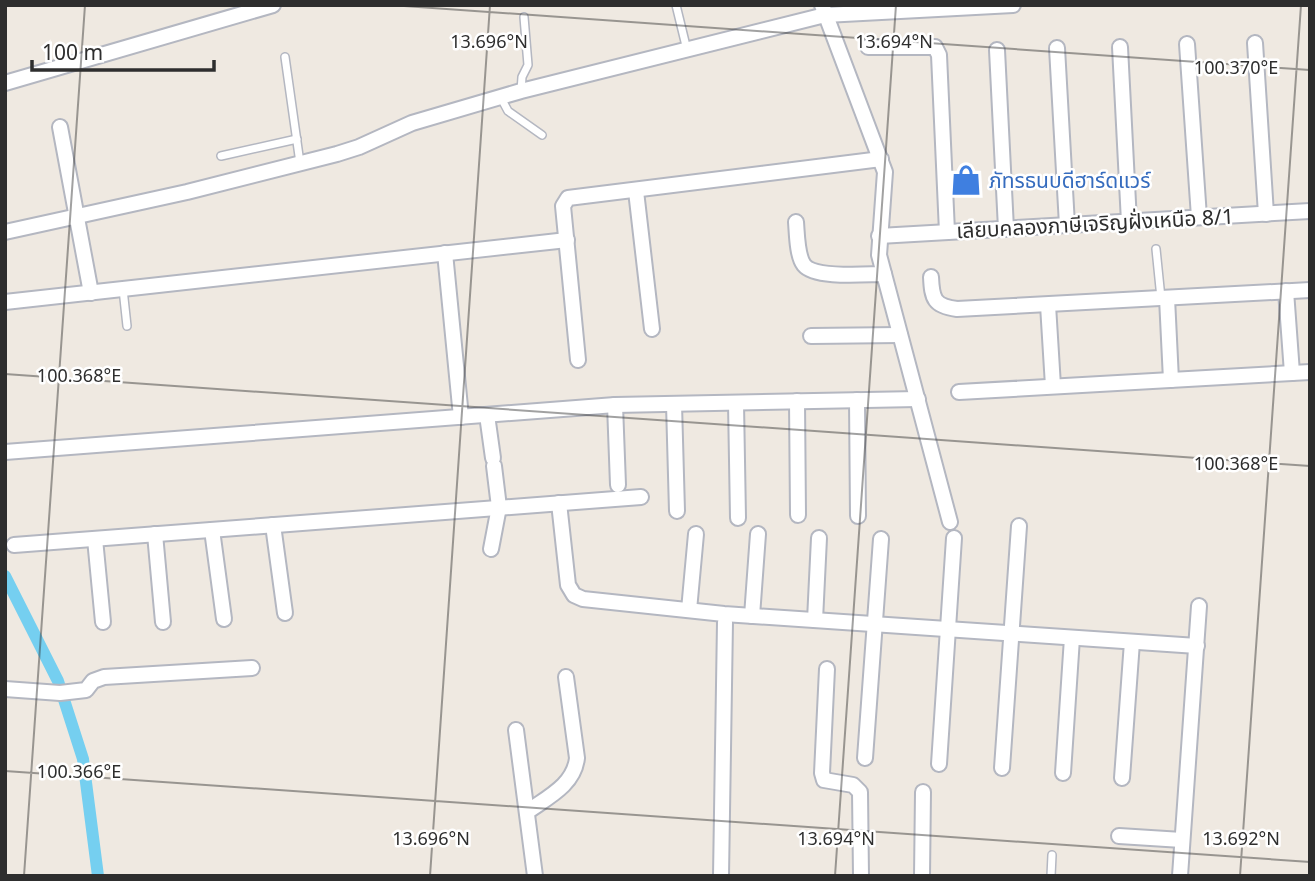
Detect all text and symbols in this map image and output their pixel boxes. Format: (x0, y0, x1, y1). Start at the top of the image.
scale bar (32, 28, 214, 72)
text: 13.696°N (450, 29, 528, 53)
text: 13.694°N (855, 29, 933, 53)
text: 100 m (42, 38, 103, 66)
text: 100.370°E (1194, 55, 1278, 79)
shop icon: ภัทรธนบดีฮาร์ดแวร์ (949, 163, 983, 197)
place label: ภัทรธนบดีฮาร์ดแวร์ (989, 166, 1151, 194)
street label: เลียบคลองภาษีเจริญฝั่งเหนือ 8/1 (956, 202, 1234, 244)
text: 100.368°E (37, 363, 121, 387)
text: 100.368°E (1194, 451, 1278, 475)
text: 100.366°E (37, 759, 121, 783)
text: 13.696°N (392, 826, 470, 850)
text: 13.694°N (797, 826, 875, 850)
text: 13.692°N (1202, 826, 1280, 850)

